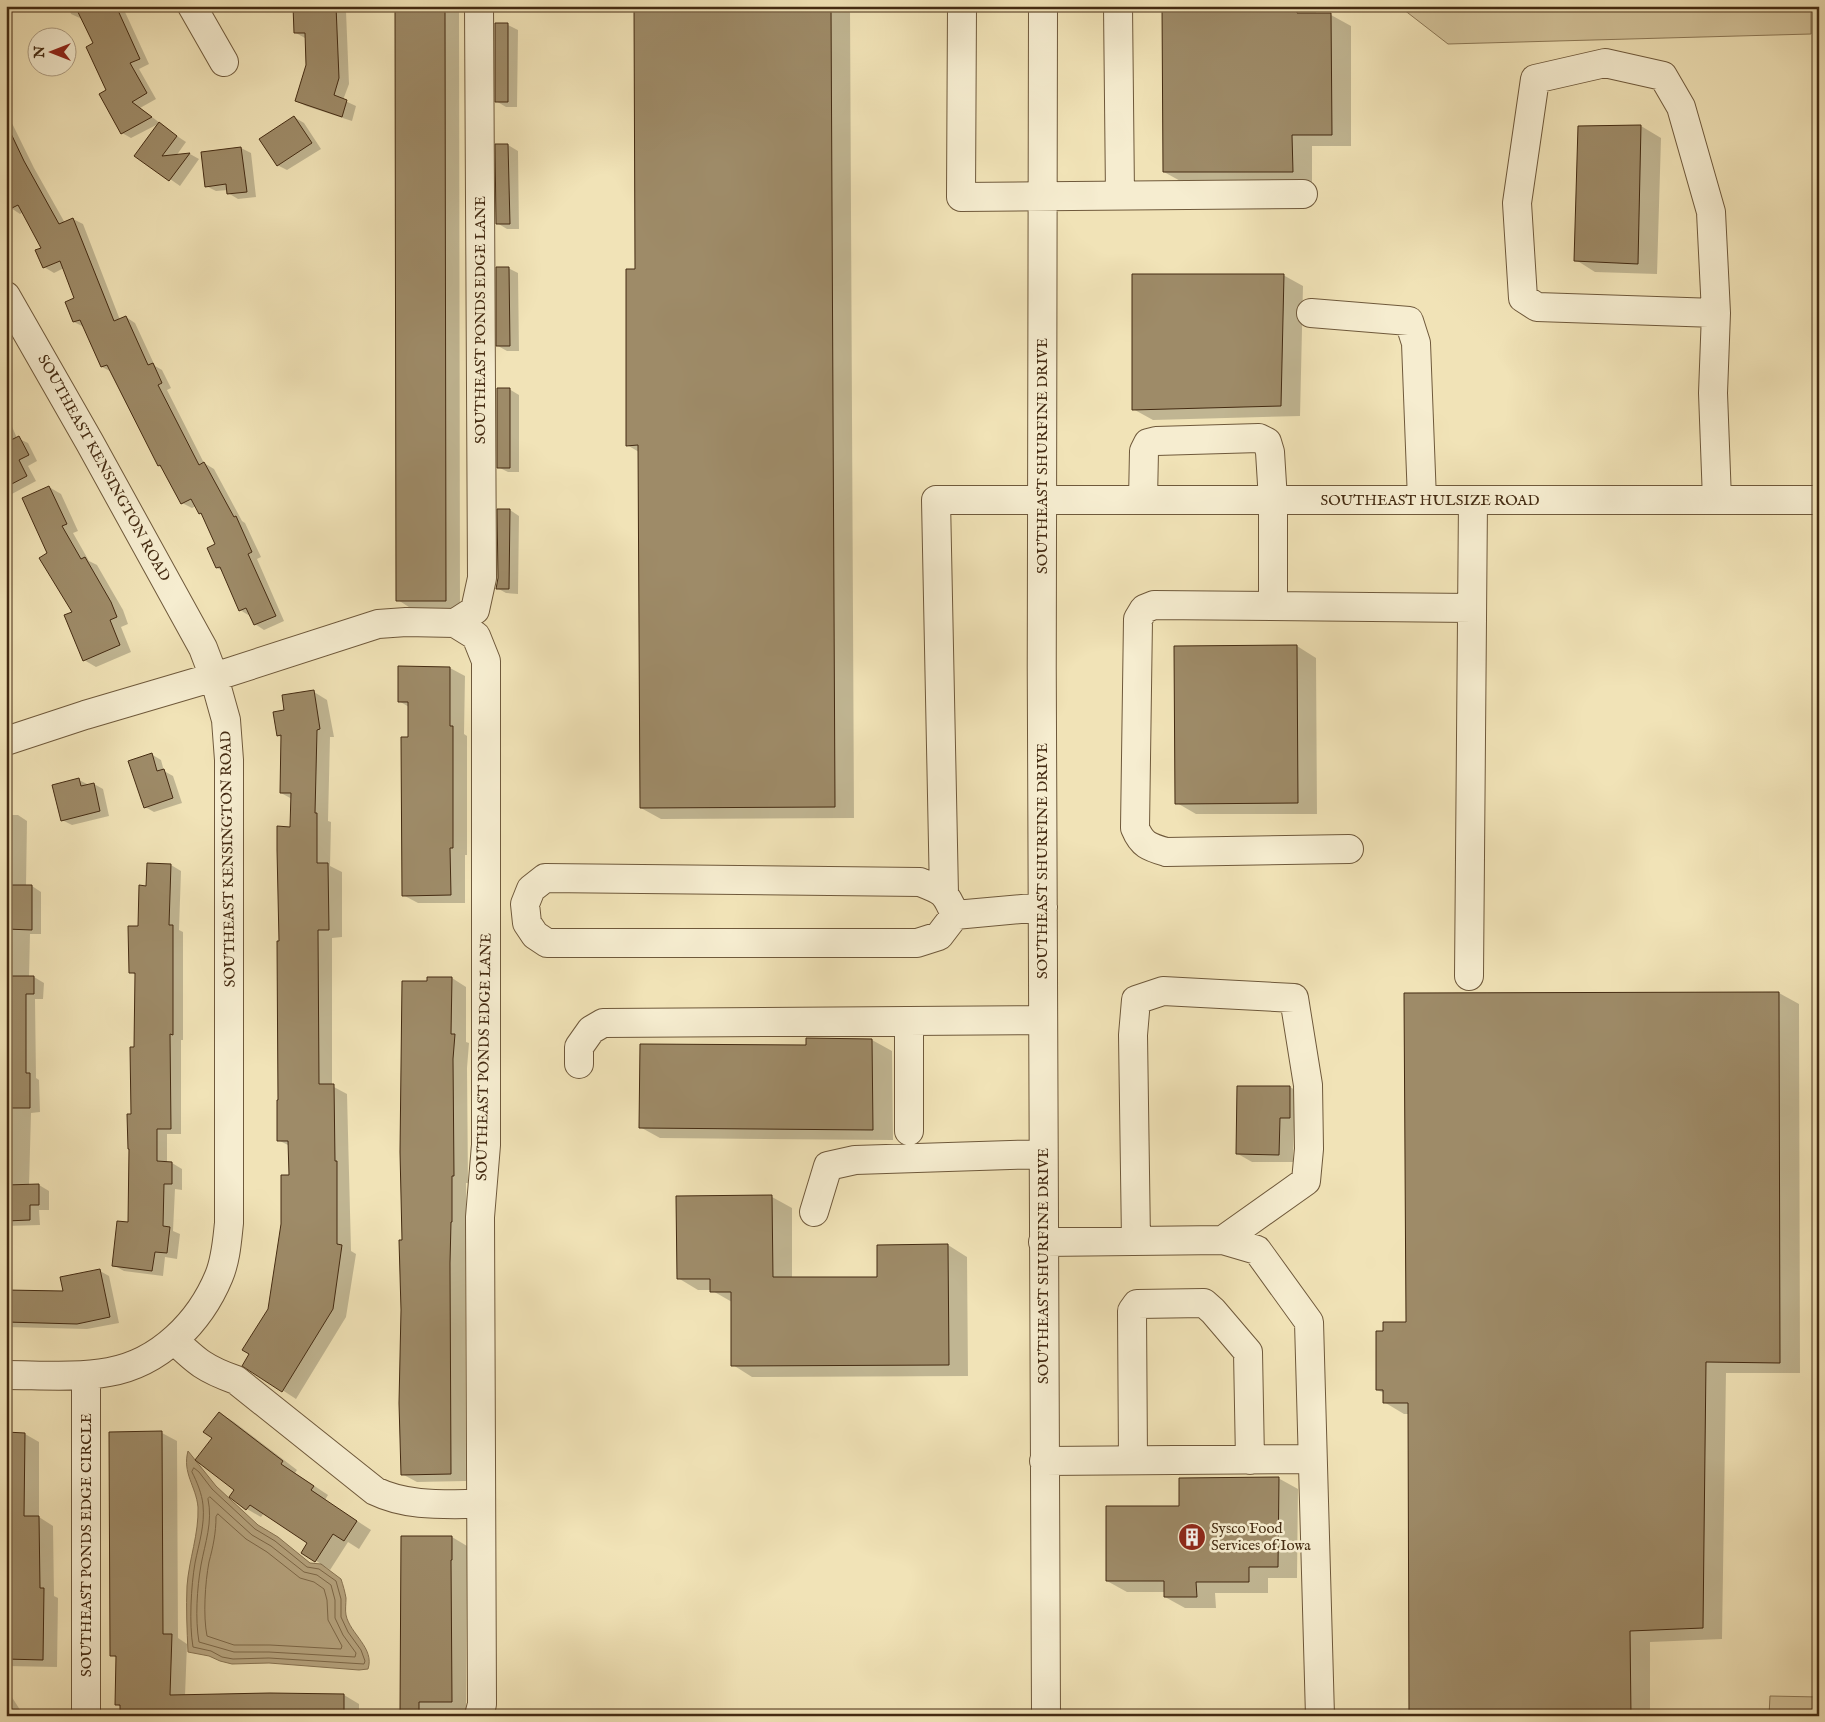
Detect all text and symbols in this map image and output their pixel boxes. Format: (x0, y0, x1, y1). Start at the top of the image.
north arrow (28, 28, 78, 78)
text: N (31, 46, 49, 59)
street label: SOUTHEAST PONDS EDGE LANE (471, 196, 490, 444)
street label: SOUTHEAST SHURFINE DRIVE (1033, 338, 1052, 574)
street label: SOUTHEAST KENSINGTON ROAD (33, 351, 175, 585)
street label: SOUTHEAST HULSIZE ROAD (1320, 491, 1540, 510)
street label: SOUTHEAST KENSINGTON ROAD (216, 731, 240, 987)
street label: SOUTHEAST SHURFINE DRIVE (1033, 743, 1052, 979)
street label: SOUTHEAST PONDS EDGE LANE (472, 933, 496, 1181)
street label: SOUTHEAST SHURFINE DRIVE (1034, 1148, 1053, 1384)
street label: SOUTHEAST PONDS EDGE CIRCLE (77, 1413, 96, 1677)
place label: Sysco Food Services of Iowa (1211, 1519, 1311, 1555)
building icon: Sysco Food Services of Iowa (1177, 1522, 1207, 1552)

